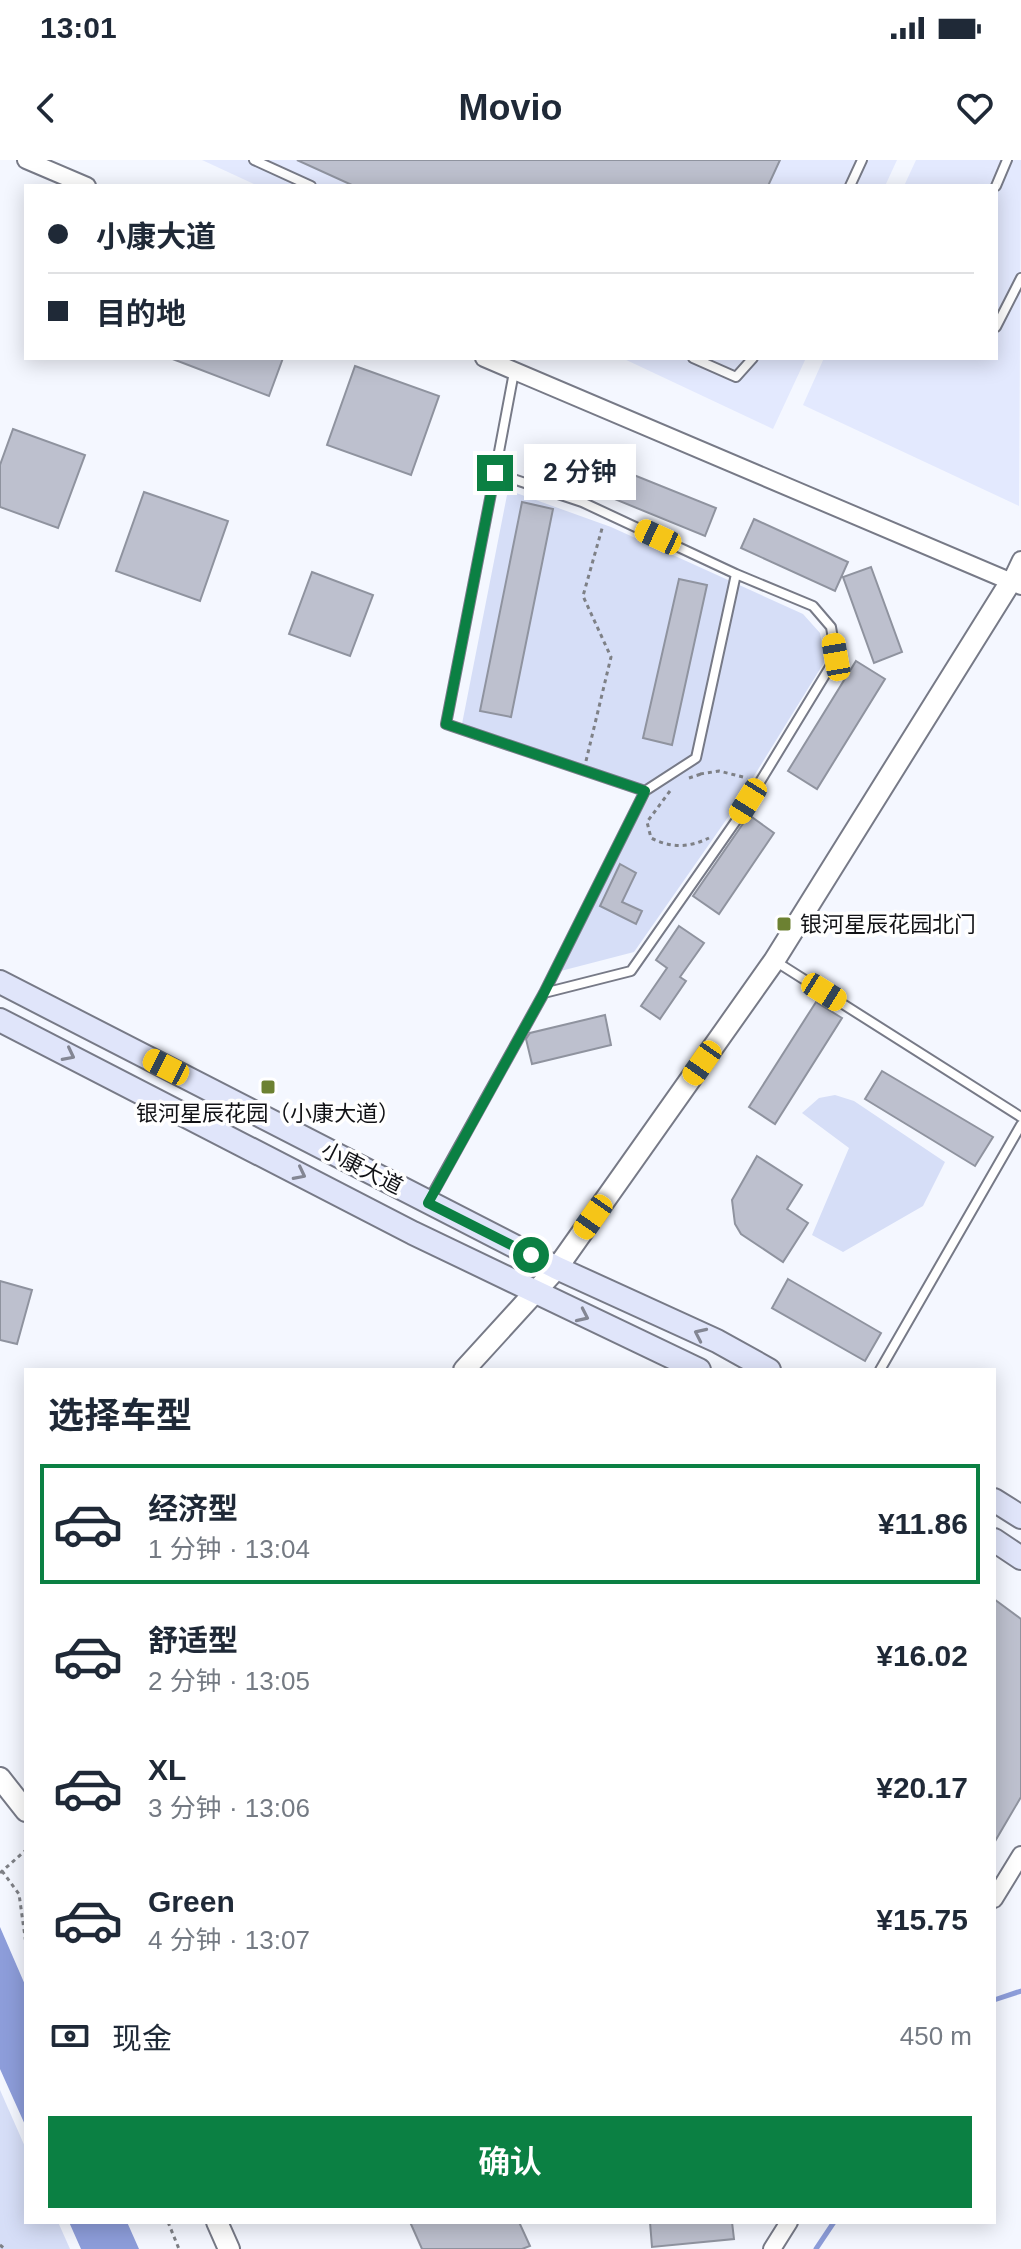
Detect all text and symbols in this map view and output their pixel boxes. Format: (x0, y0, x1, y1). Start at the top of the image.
text: 13:01 (40, 11, 117, 44)
icon: back (24, 86, 68, 130)
icon: heart (953, 86, 997, 130)
text: Movio (459, 87, 563, 128)
text: 小康大道 (96, 220, 216, 253)
text: 目的地 (96, 297, 186, 330)
callout: 2 分钟 (523, 445, 635, 501)
route end (477, 455, 513, 491)
text: 2 分钟 (543, 457, 617, 487)
car (631, 516, 685, 558)
car (820, 631, 852, 683)
car (725, 774, 771, 828)
place label: 银河星辰花园北门 (800, 912, 976, 937)
marker: 银河星辰花园北门 (775, 915, 793, 933)
car (797, 969, 851, 1015)
car (678, 1036, 726, 1090)
one-way arrow (61, 1045, 76, 1061)
car (139, 1045, 193, 1089)
marker: 银河星辰花园（小康大道） (259, 1078, 277, 1096)
place label: 银河星辰花园（小康大道） (136, 1101, 400, 1126)
street label: 小康大道 (317, 1137, 407, 1199)
one-way arrow (292, 1165, 307, 1180)
car (569, 1190, 617, 1244)
route start (513, 1237, 549, 1273)
one-way arrow (575, 1306, 589, 1322)
one-way arrow (694, 1328, 709, 1344)
text: 选择车型 (48, 1395, 192, 1436)
icon: car (52, 1488, 124, 1560)
text: 经济型 (148, 1492, 238, 1525)
text: ¥11.86 (878, 1507, 968, 1540)
text: 1 分钟 · 13:04 (148, 1534, 310, 1564)
icon: car (52, 1620, 124, 1692)
text: 舒适型 (148, 1624, 238, 1657)
text: ¥16.02 (876, 1639, 968, 1672)
text: 2 分钟 · 13:05 (148, 1666, 310, 1696)
icon: car (52, 1752, 124, 1824)
text: XL (148, 1753, 186, 1786)
text: ¥20.17 (876, 1771, 968, 1804)
text: 3 分钟 · 13:06 (148, 1793, 310, 1823)
icon: car (52, 1884, 124, 1956)
text: Green (148, 1885, 235, 1918)
text: ¥15.75 (876, 1903, 968, 1936)
text: 4 分钟 · 13:07 (148, 1925, 310, 1955)
icon: cash (48, 2014, 92, 2058)
text: 450 m (900, 2021, 972, 2051)
text: 现金 (112, 2022, 172, 2055)
button: 确认 (48, 2116, 972, 2208)

